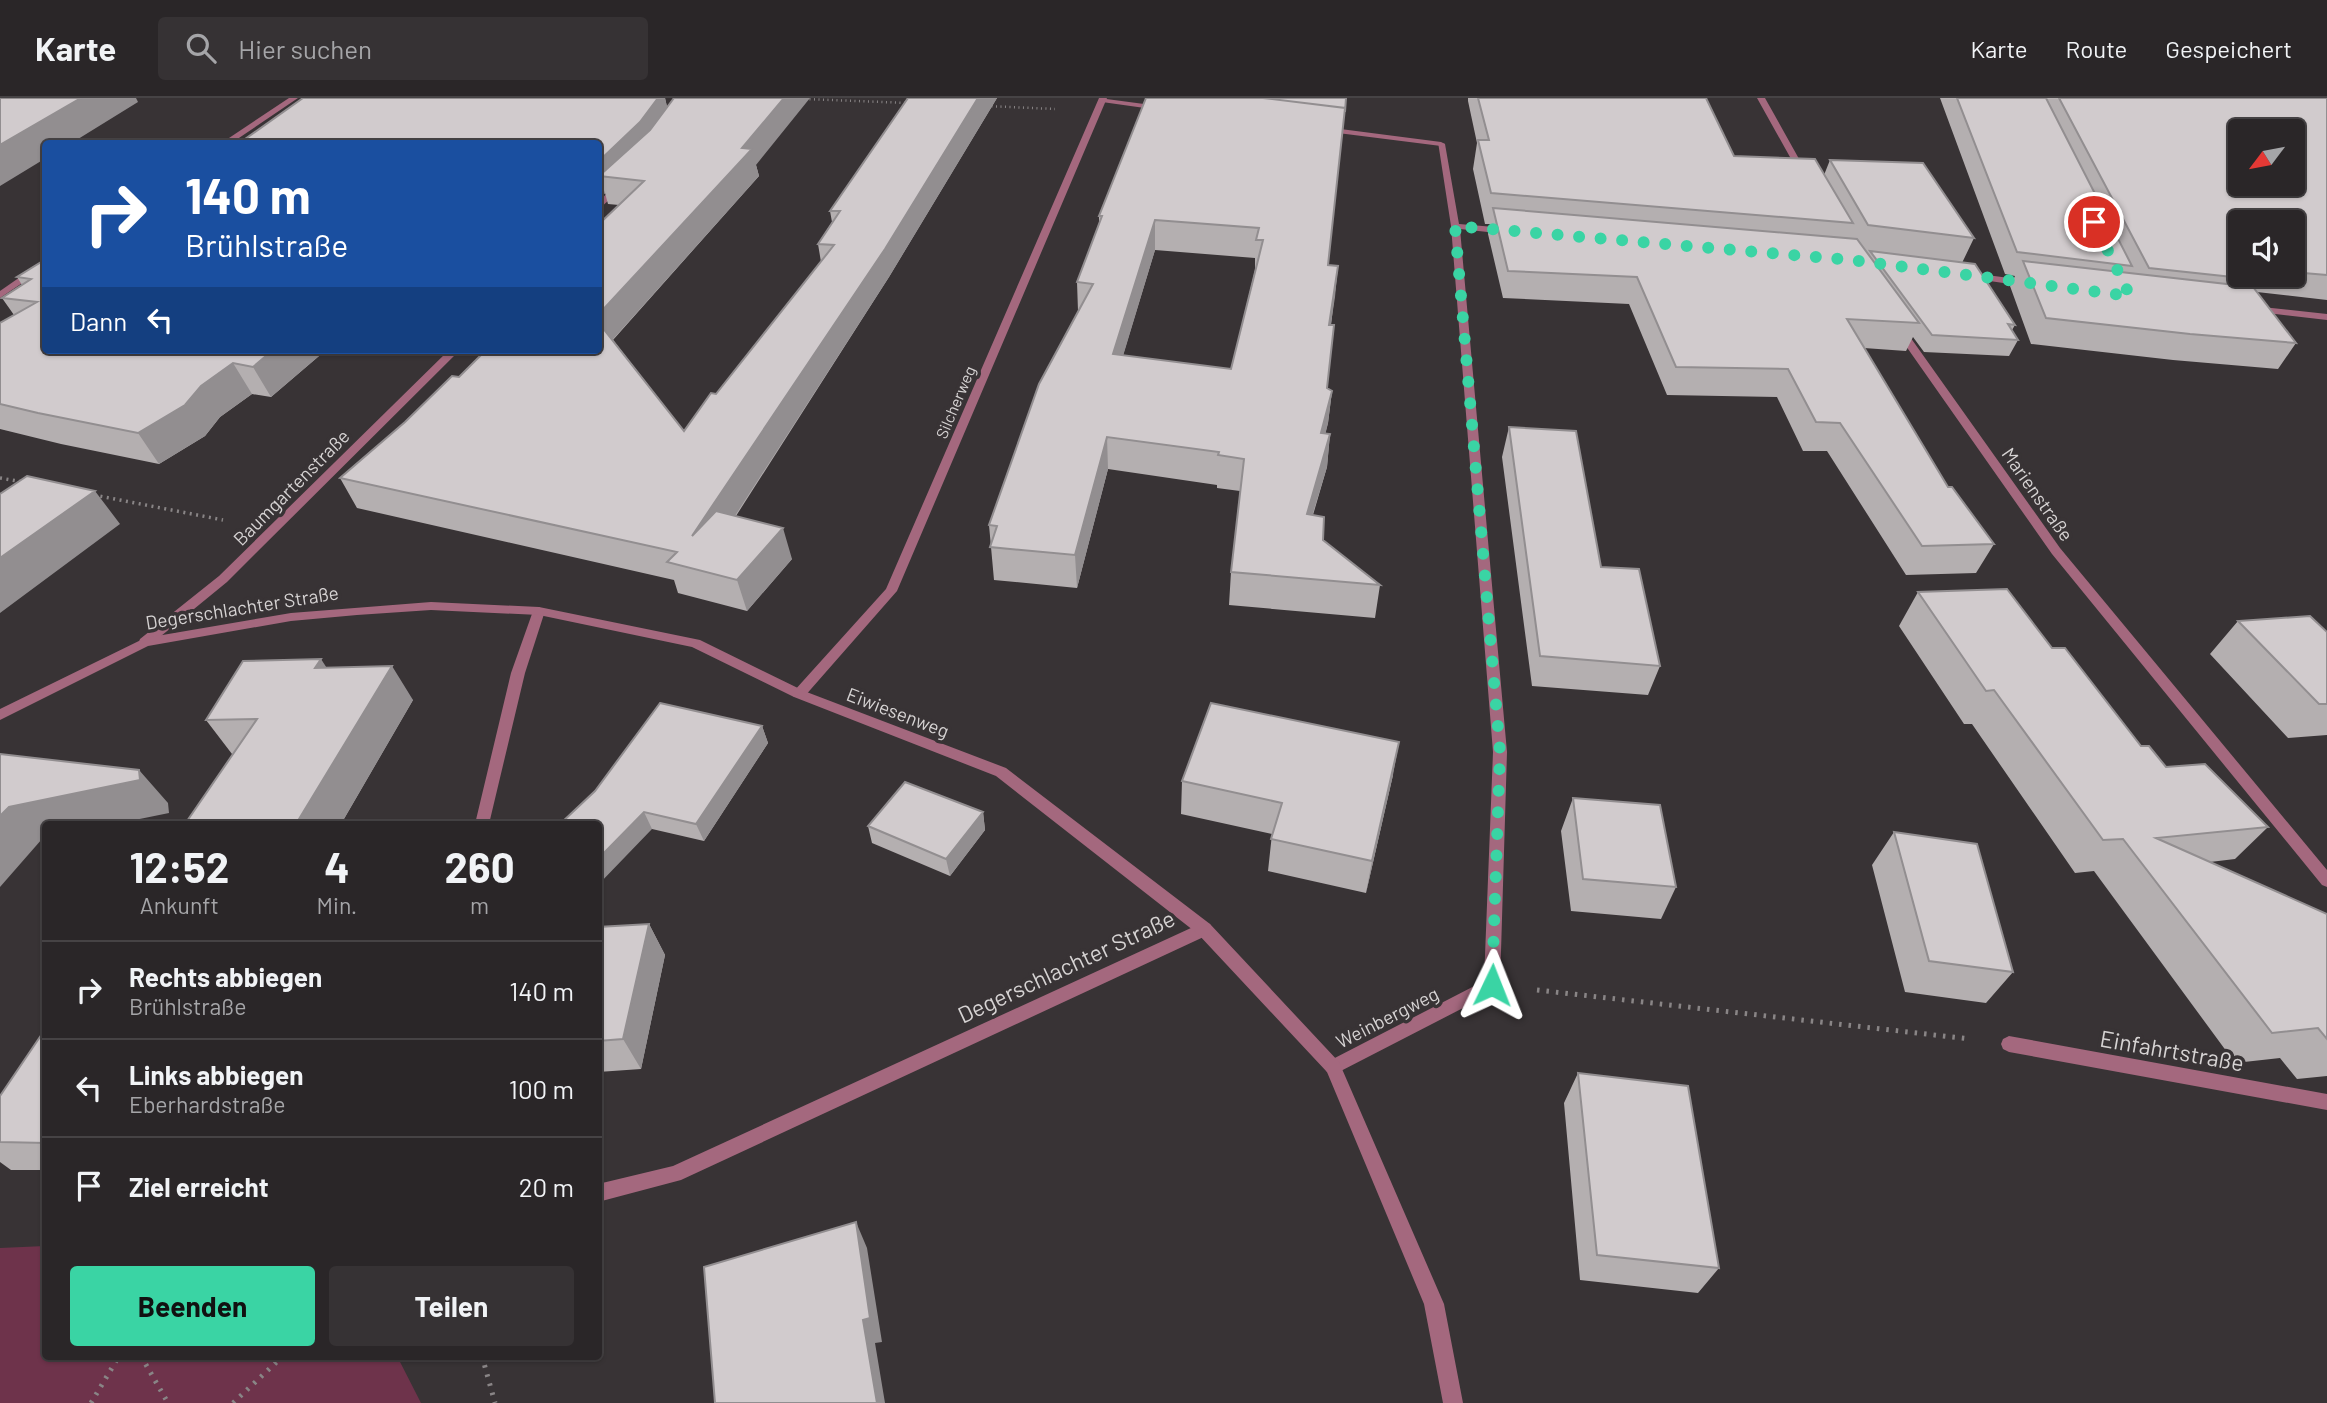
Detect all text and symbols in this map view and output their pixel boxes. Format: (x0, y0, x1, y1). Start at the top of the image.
search box (158, 17, 648, 80)
text: Karte (35, 28, 116, 68)
icon: search (182, 29, 220, 67)
text: Hier suchen (238, 33, 372, 64)
text: Karte (1970, 34, 2028, 63)
text: Route (2066, 34, 2127, 63)
text: Gespeichert (2165, 34, 2292, 63)
north arrow (2228, 119, 2305, 196)
map controls (2228, 119, 2305, 287)
text: 140 m (185, 165, 311, 224)
icon: right (70, 168, 161, 259)
pin (2064, 192, 2124, 252)
icon: arrive (2075, 203, 2113, 241)
button: sound (2228, 210, 2305, 287)
text: Brühlstraße (185, 225, 348, 263)
icon: left (141, 301, 179, 339)
text: Dann (70, 305, 127, 336)
street label: Silcherweg (931, 363, 979, 441)
street label: Baumgartenstraße (228, 424, 354, 550)
street label: Marienstraße (1997, 443, 2079, 545)
street label: Degerschlachter Straße (144, 580, 340, 634)
street label: Eiwiesenweg (844, 682, 952, 742)
text: 12:52 (129, 841, 229, 891)
text: 4 (324, 841, 350, 891)
text: 260 (445, 841, 515, 891)
text: Ankunft (140, 891, 219, 919)
text: Min. (317, 891, 357, 919)
text: m (470, 891, 489, 919)
street label: Degerschlachter Straße (953, 903, 1179, 1029)
position arrow (1455, 948, 1529, 1022)
text: Rechts abbiegen (129, 961, 322, 992)
icon: right (70, 971, 108, 1009)
text: 140 m (509, 975, 574, 1006)
street label: Weinbergweg (1332, 981, 1442, 1053)
text: Brühlstraße (129, 992, 246, 1020)
street label: Einfahrtstraße (2098, 1024, 2246, 1076)
text: Links abbiegen (129, 1059, 303, 1090)
icon: left (70, 1069, 108, 1107)
text: 100 m (509, 1073, 574, 1104)
text: Eberhardstraße (129, 1090, 285, 1118)
icon: arrive (70, 1167, 108, 1205)
text: Ziel erreicht (129, 1171, 269, 1202)
text: 20 m (519, 1171, 574, 1202)
button: Beenden (70, 1266, 315, 1346)
button: Teilen (329, 1266, 574, 1346)

